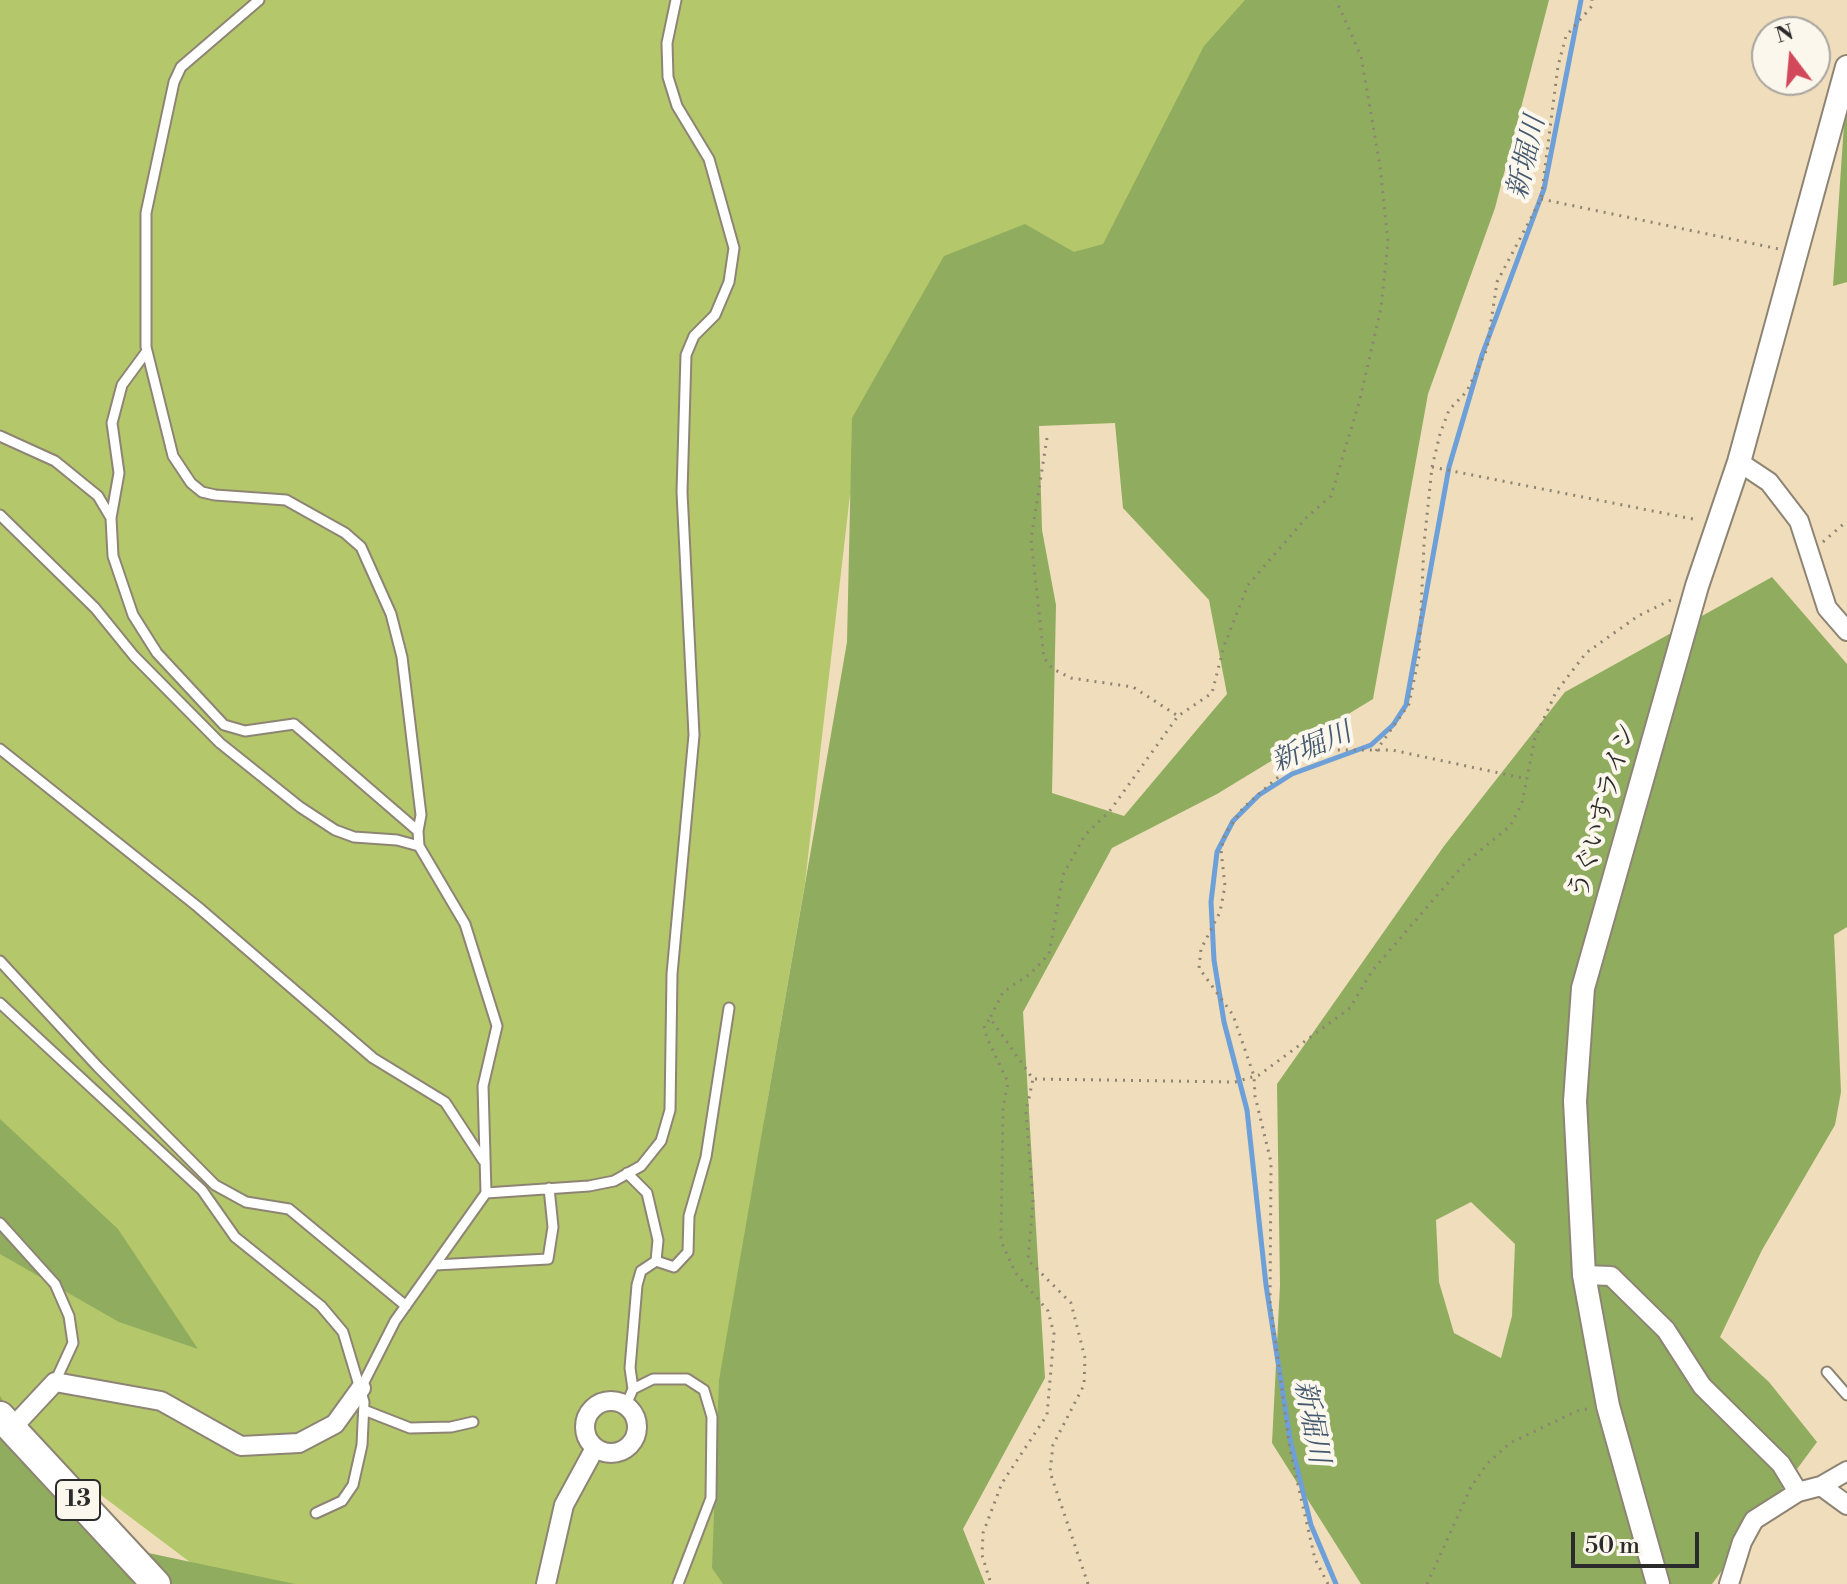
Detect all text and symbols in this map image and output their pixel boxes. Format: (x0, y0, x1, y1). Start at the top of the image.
north arrow (1751, 16, 1831, 96)
text: N (1773, 19, 1797, 50)
water label: 新堀川 (1502, 113, 1554, 203)
water label: 新堀川 (1267, 717, 1357, 781)
street label: うぐいすライン (1564, 719, 1644, 903)
water label: 新堀川 (1285, 1378, 1335, 1466)
road number: 13 (56, 1480, 100, 1520)
scale bar (1575, 1516, 1703, 1566)
text: 50 m (1585, 1531, 1640, 1561)

